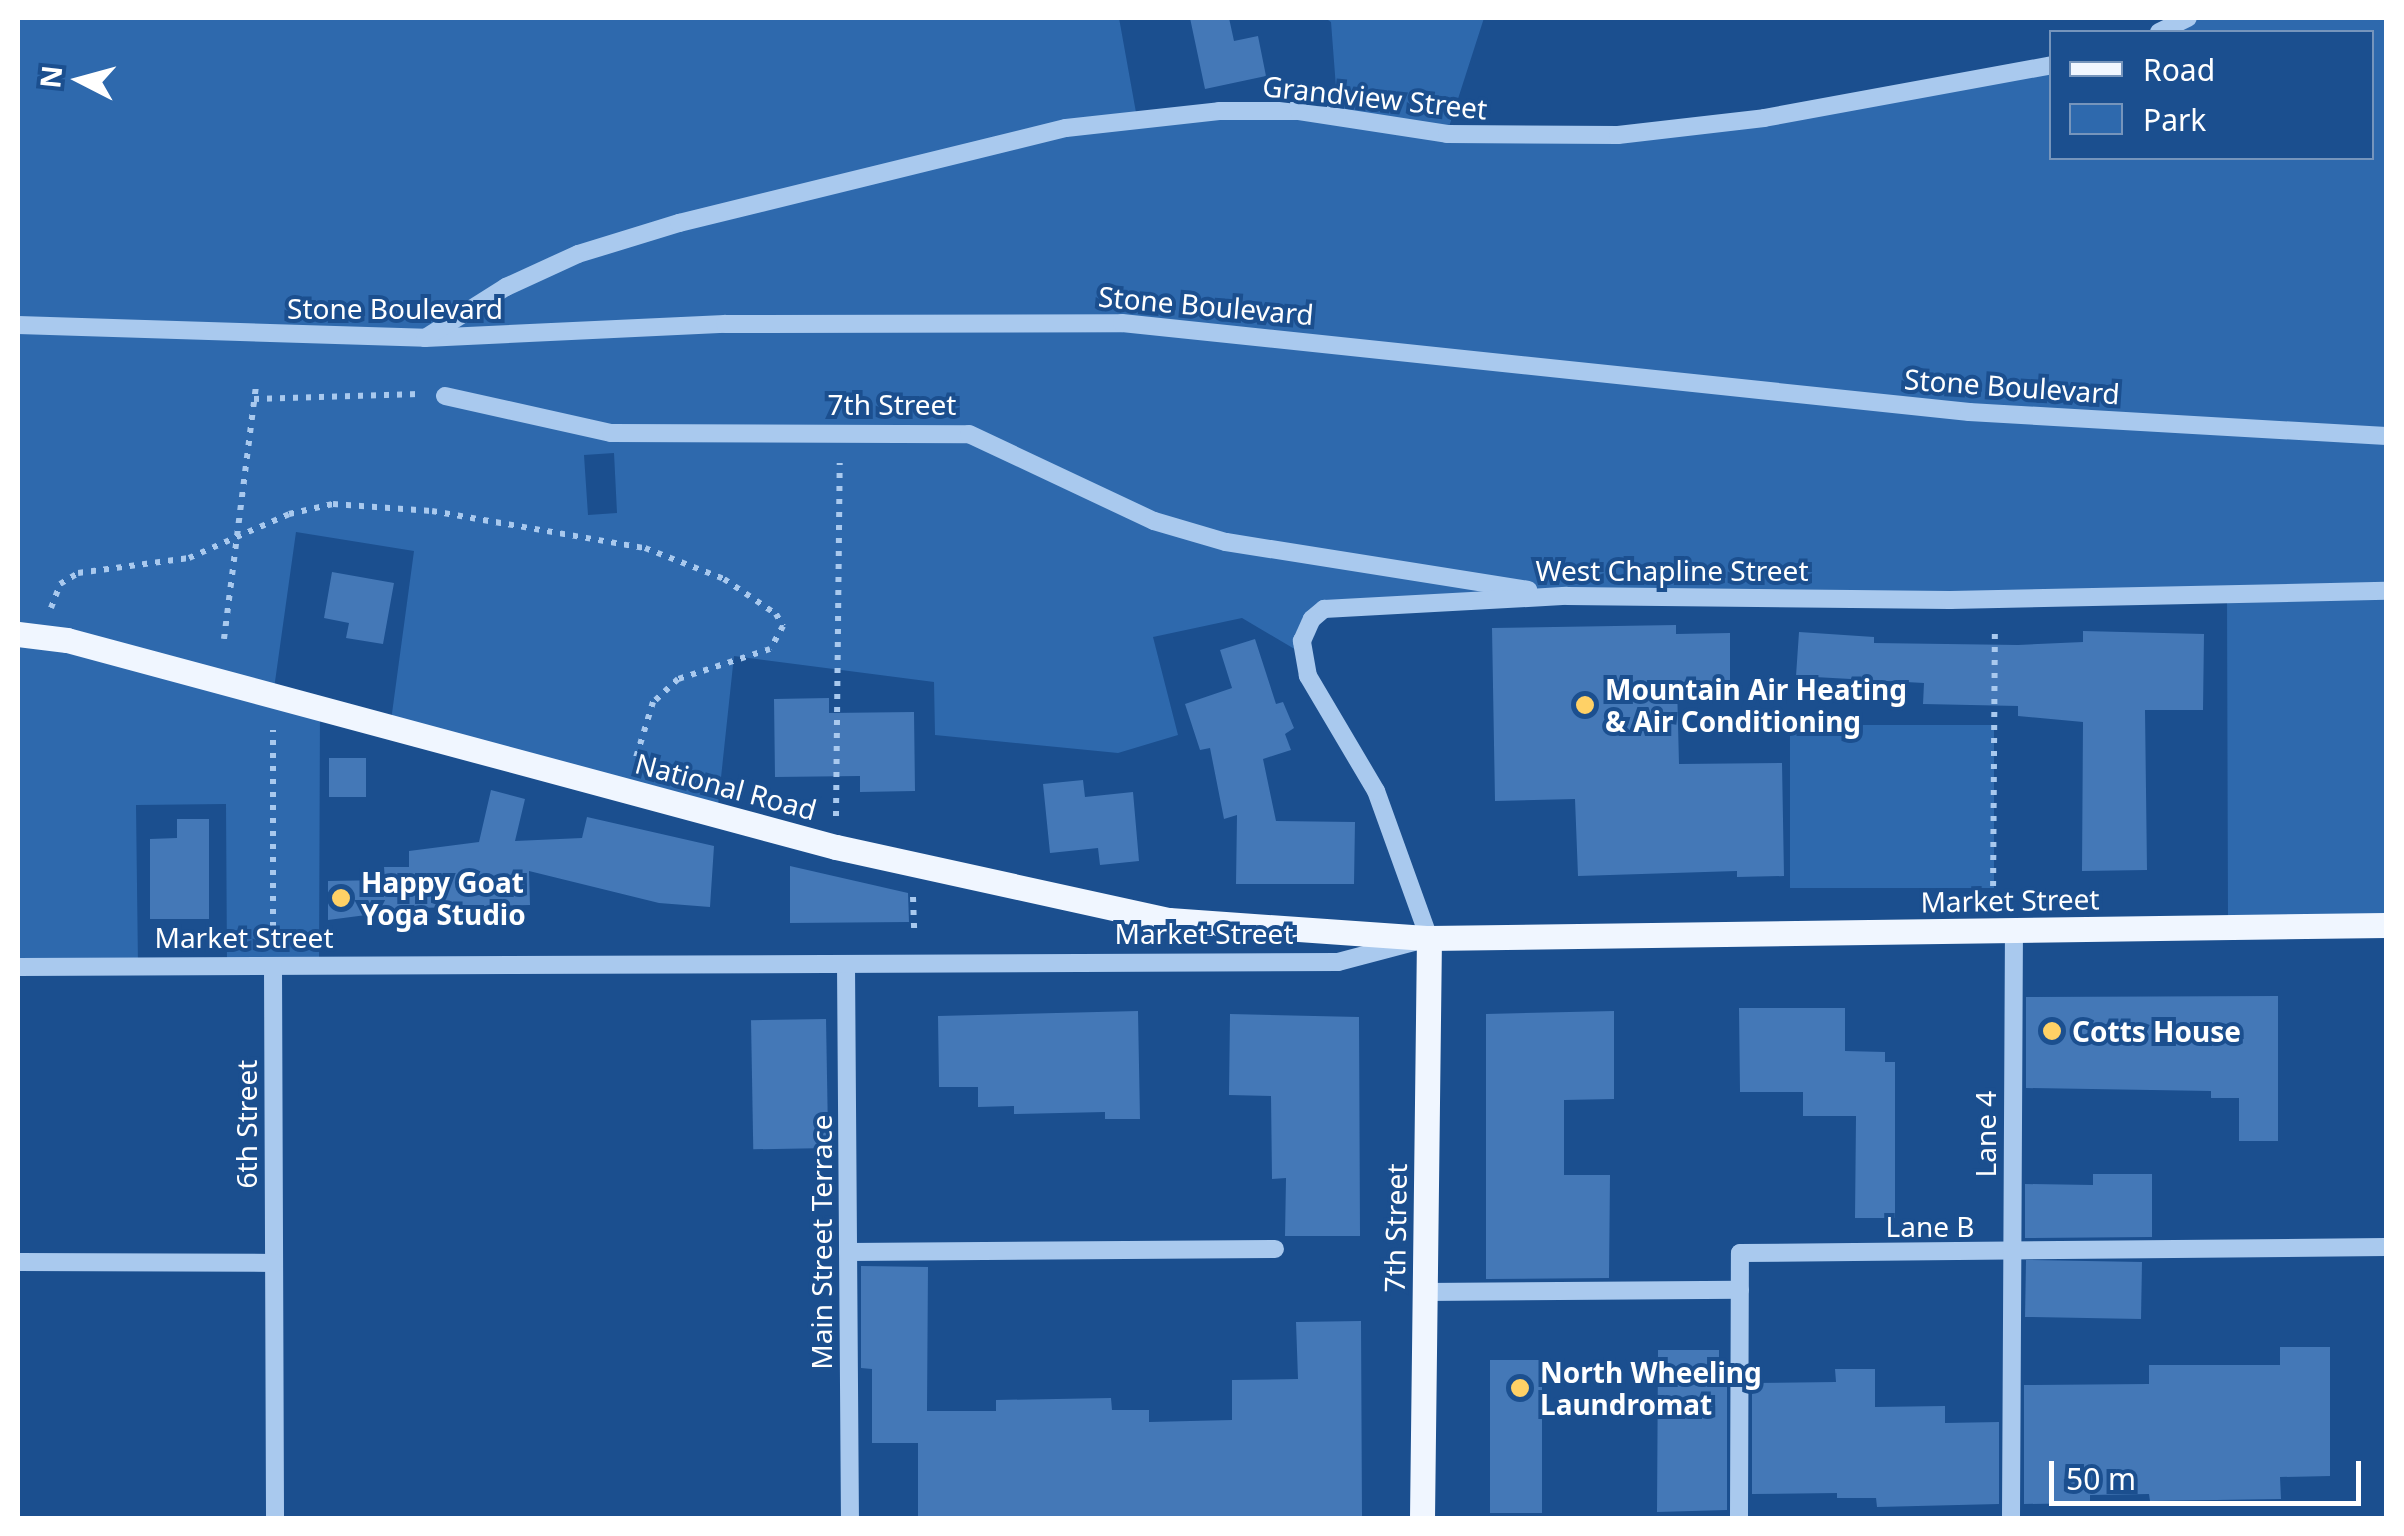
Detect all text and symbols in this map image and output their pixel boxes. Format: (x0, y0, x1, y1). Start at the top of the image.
north arrow (30, 30, 130, 130)
legend (2049, 30, 2374, 160)
text: Road (2143, 49, 2215, 90)
text: N (30, 64, 70, 90)
street label: Grandview Street (1261, 68, 1489, 126)
text: Park (2143, 99, 2206, 140)
street label: Stone Boulevard (1097, 279, 1315, 331)
street label: Stone Boulevard (287, 291, 503, 325)
street label: Stone Boulevard (1903, 362, 2121, 410)
street label: 7th Street (828, 387, 956, 421)
street label: West Chapline Street (1536, 553, 1808, 587)
place label: Mountain Air Heating & Air Conditioning (1605, 672, 1907, 738)
marker: Mountain Air Heating & Air Conditioning (1574, 694, 1596, 716)
street label: National Road (632, 746, 820, 826)
place label: Happy Goat Yoga Studio (361, 865, 526, 931)
street label: Market Street (1920, 882, 2100, 918)
marker: Happy Goat Yoga Studio (330, 887, 352, 909)
street label: Market Street (1115, 916, 1293, 950)
street label: Market Street (155, 920, 333, 954)
place label: Cotts House (2072, 1014, 2241, 1048)
marker: Cotts House (2041, 1020, 2063, 1042)
street label: 6th Street (229, 1060, 263, 1188)
street label: Lane 4 (1968, 1091, 2002, 1177)
street label: Main Street Terrace (804, 1114, 838, 1370)
street label: 7th Street (1377, 1163, 1413, 1293)
street label: Lane B (1886, 1209, 1974, 1243)
place label: North Wheeling Laundromat (1540, 1355, 1762, 1421)
marker: North Wheeling Laundromat (1509, 1377, 1531, 1399)
scale bar (2054, 1441, 2366, 1503)
text: 50 m (2066, 1458, 2136, 1499)

